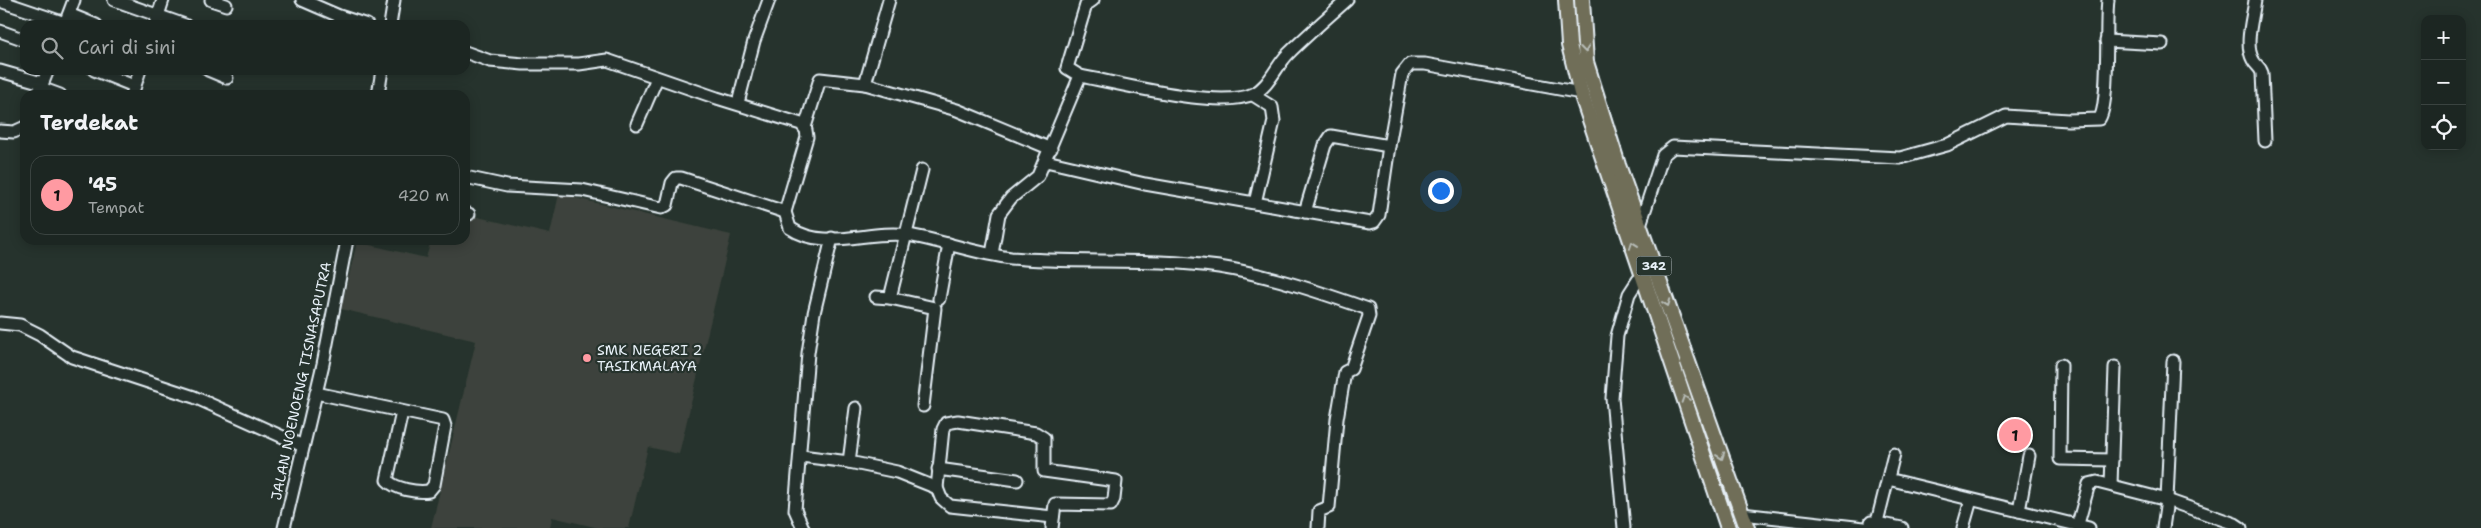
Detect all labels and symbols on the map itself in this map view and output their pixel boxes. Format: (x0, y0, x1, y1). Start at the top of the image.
one-way arrow (1579, 45, 1590, 53)
your location (1428, 178, 1454, 204)
one-way arrow (1629, 241, 1639, 250)
road number: 342 (1636, 256, 1672, 276)
street label: JALAN NOENOENG TISNASAPUTRA (267, 260, 335, 502)
one-way arrow (1661, 298, 1671, 307)
place label: SMK NEGERI 2 TASIKMALAYA (597, 341, 702, 375)
marker: SMK NEGERI 2 TASIKMALAYA (581, 352, 593, 364)
one-way arrow (1680, 395, 1690, 403)
pin: 1 (1999, 416, 2031, 454)
one-way arrow (1715, 451, 1725, 460)

